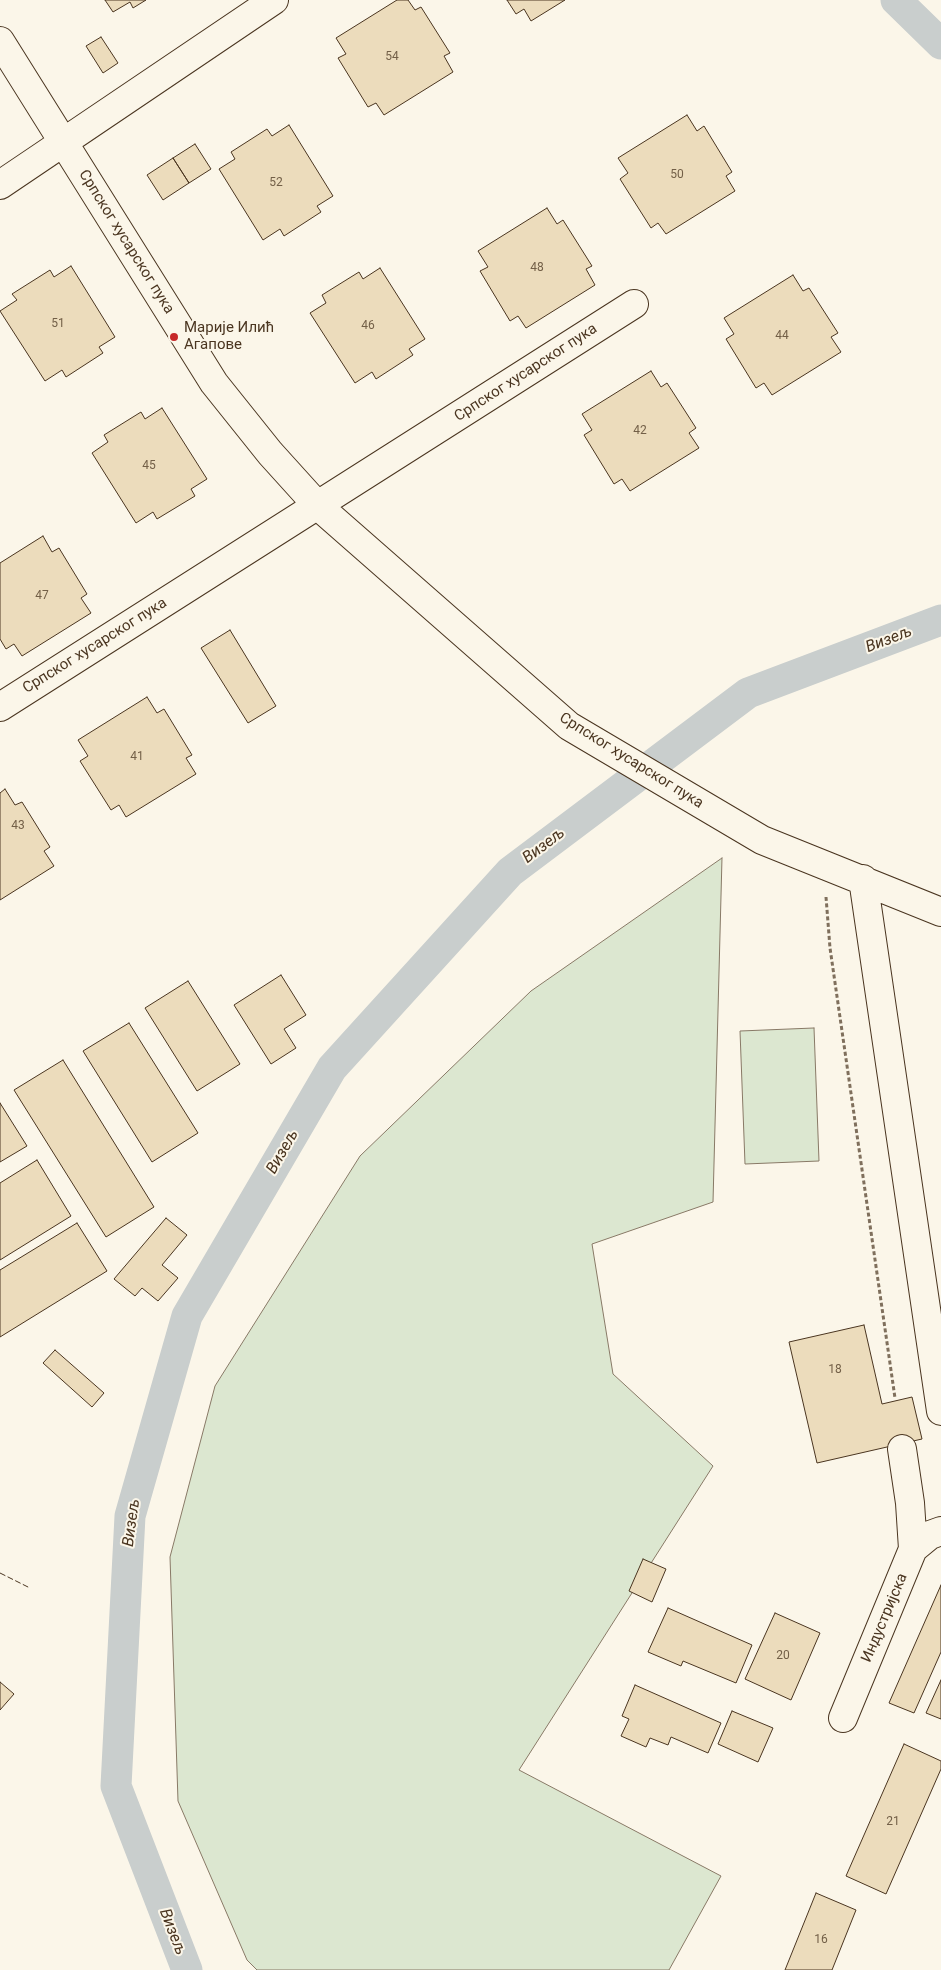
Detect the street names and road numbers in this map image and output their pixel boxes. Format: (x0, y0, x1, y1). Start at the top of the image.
street label: Српског хусарског пука (74, 167, 178, 317)
street label: Српског хусарског пука (451, 320, 601, 426)
street label: Српског хусарског пука (20, 594, 170, 698)
street label: Српског хусарског пука (556, 709, 706, 813)
street label: Индустријска (858, 1571, 912, 1665)

